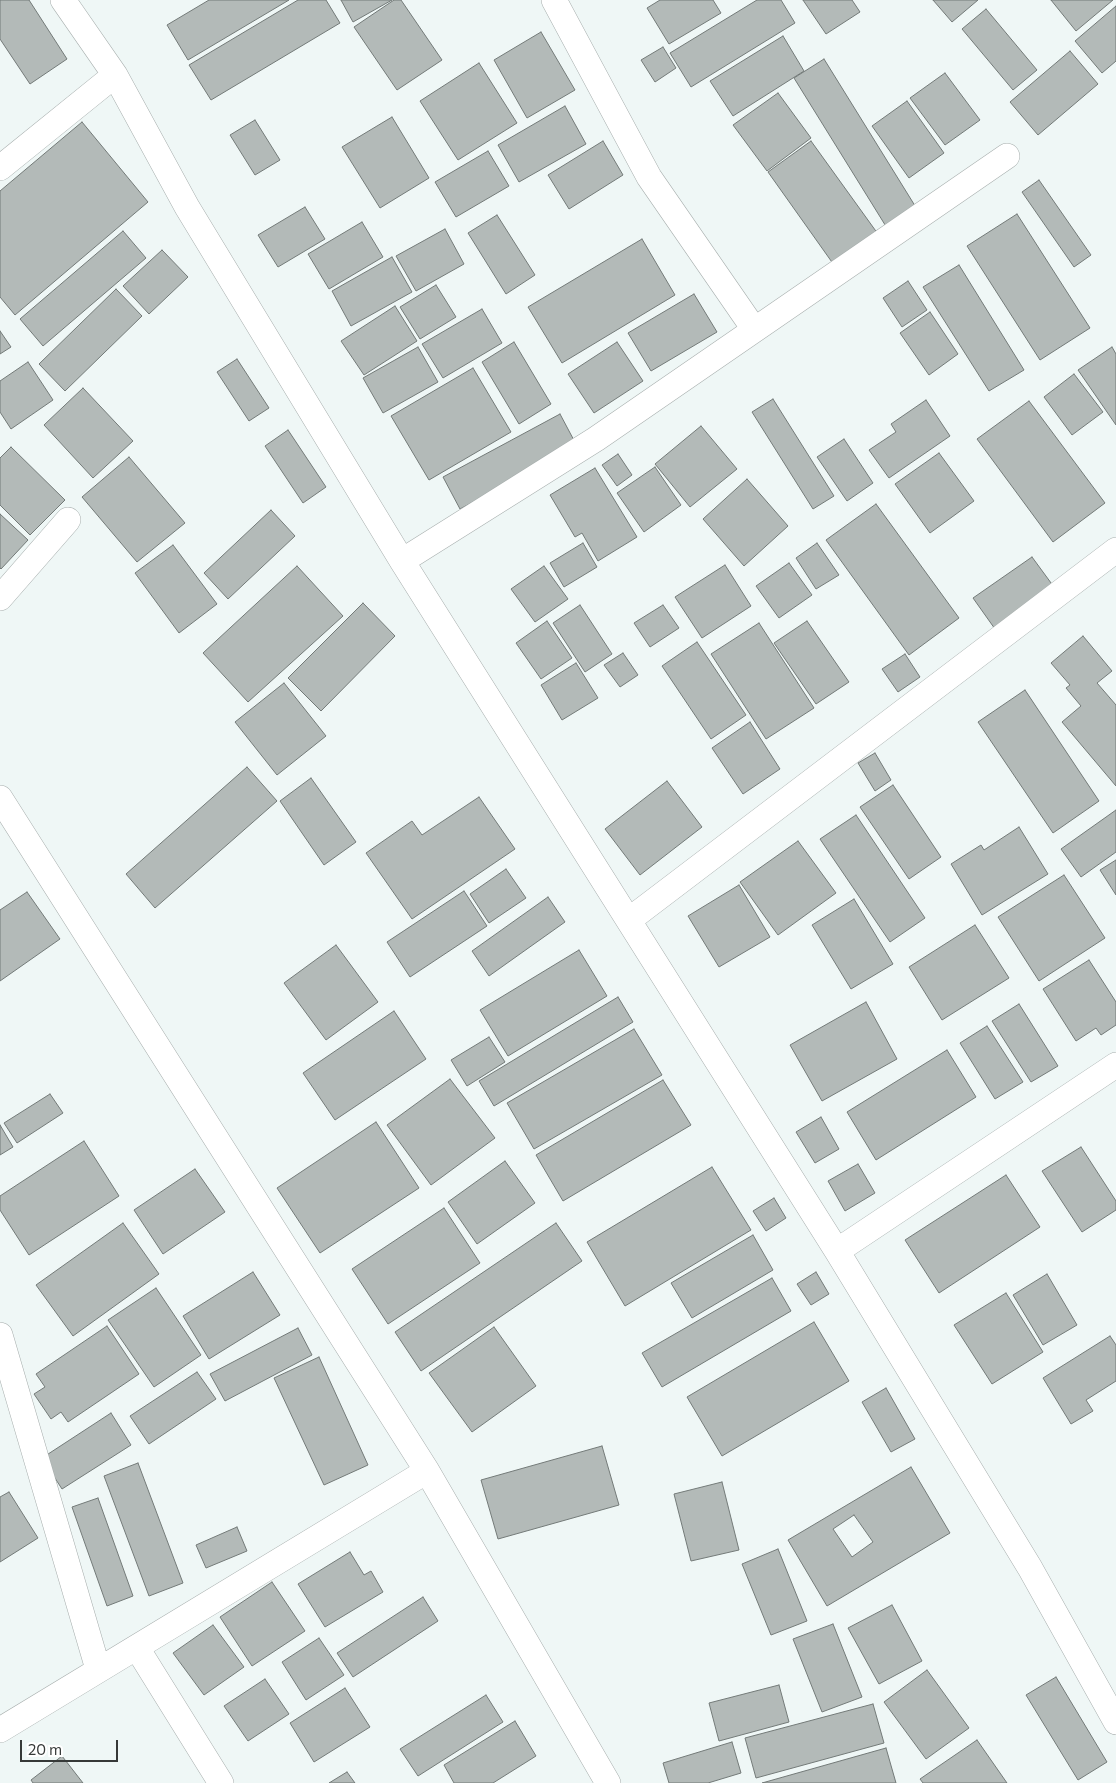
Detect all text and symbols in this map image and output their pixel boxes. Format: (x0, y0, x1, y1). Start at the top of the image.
scale bar (22, 1730, 120, 1762)
text: 20 m (28, 1740, 62, 1758)

